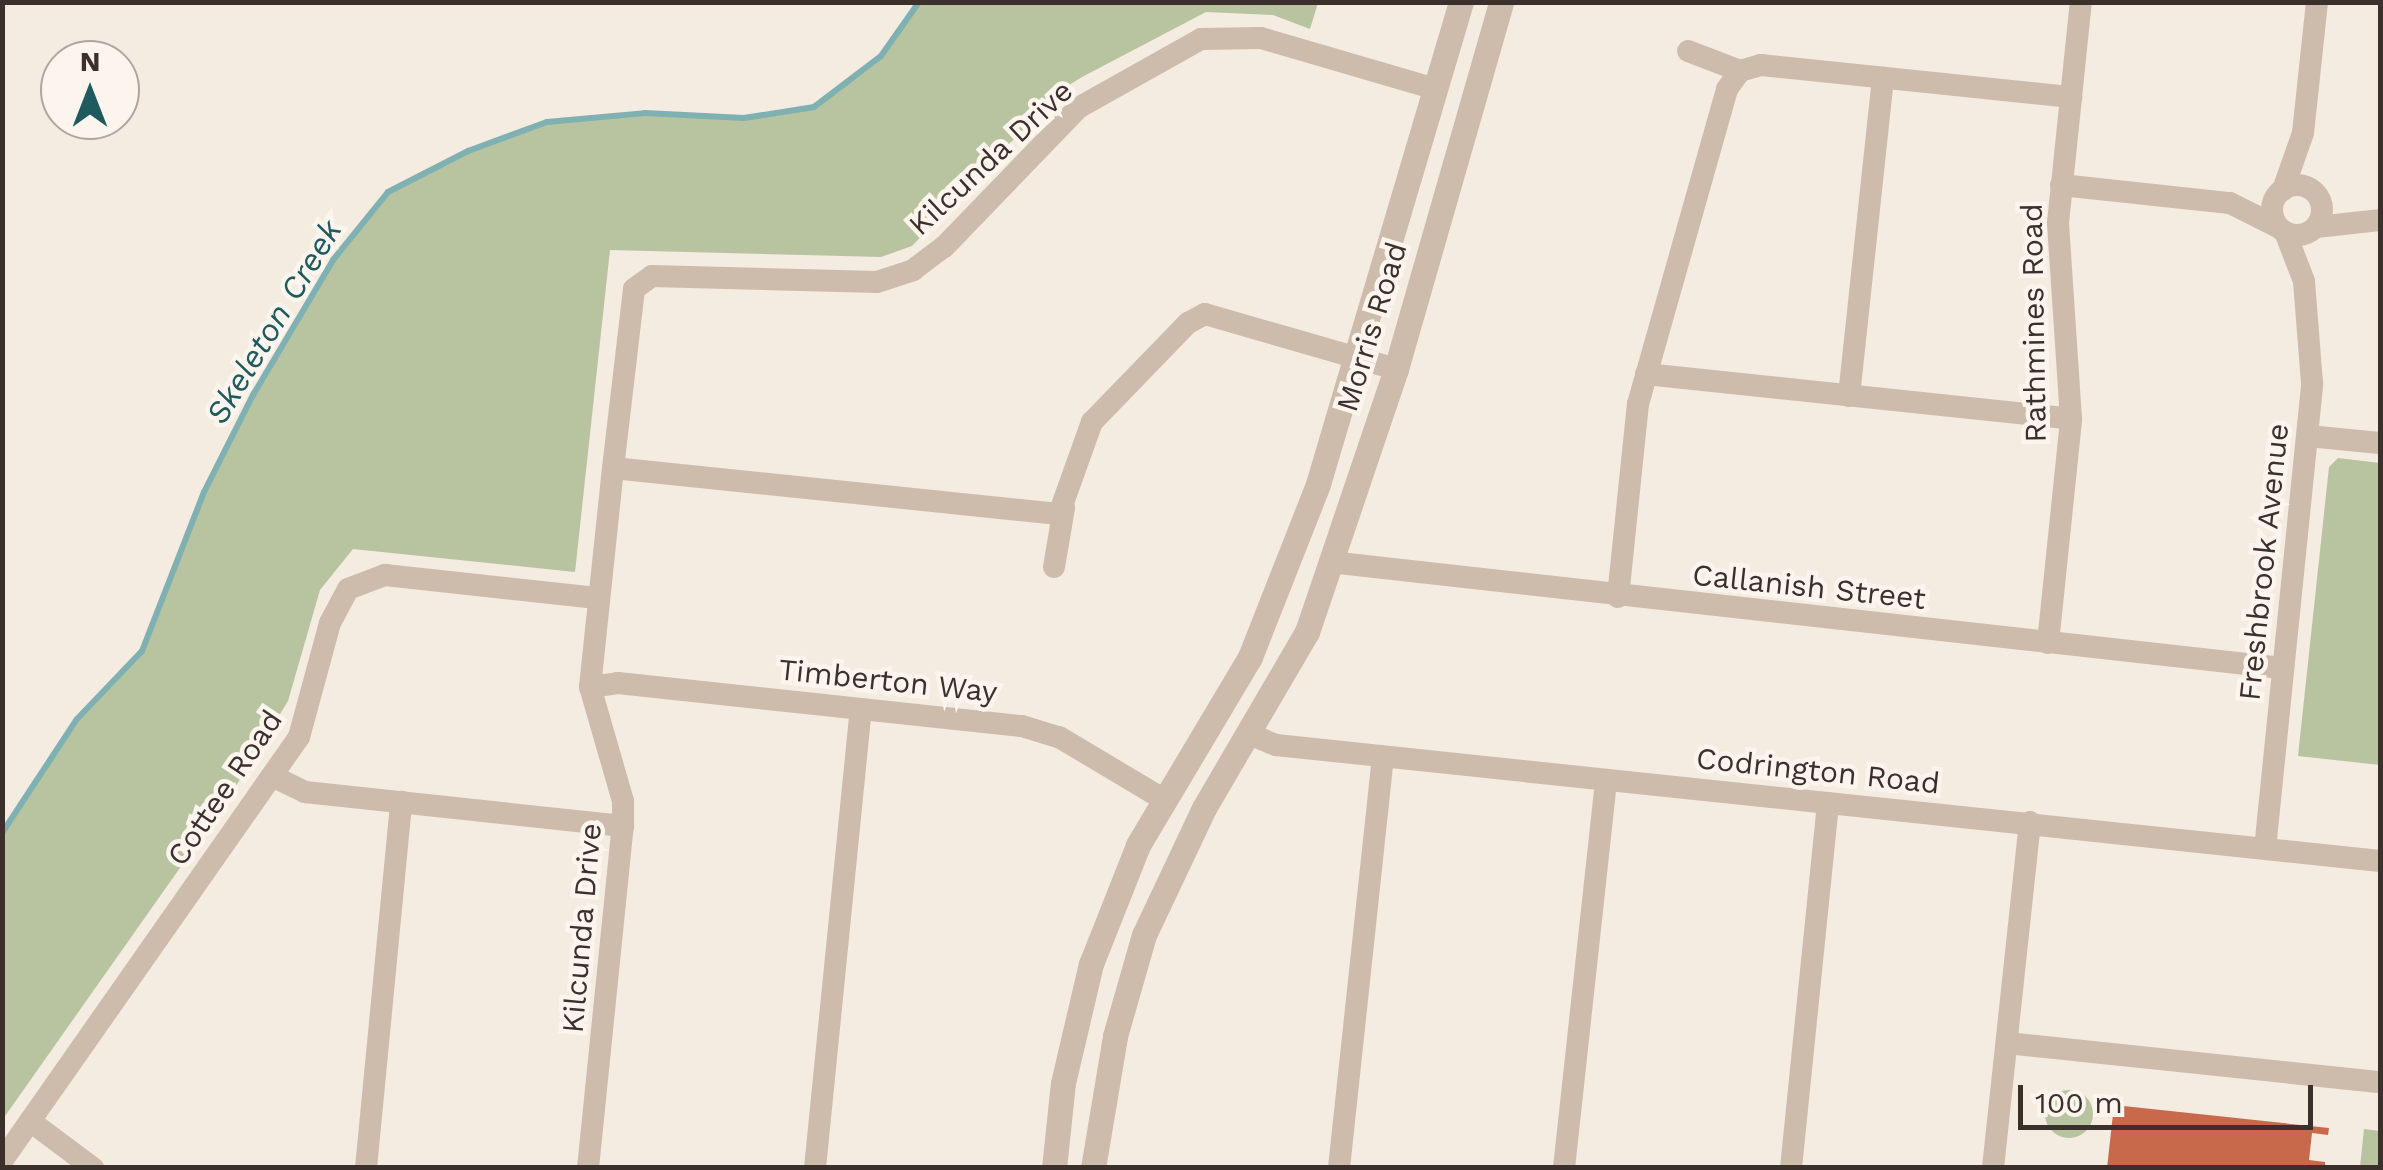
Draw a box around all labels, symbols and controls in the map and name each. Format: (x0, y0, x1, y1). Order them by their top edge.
north arrow (40, 40, 140, 140)
text: N (80, 45, 100, 78)
street label: Kilcunda Drive (901, 73, 1081, 243)
street label: Rathmines Road (2014, 203, 2054, 443)
water label: Skeleton Creek (198, 213, 350, 431)
street label: Morris Road (1329, 238, 1415, 416)
street label: Freshbrook Avenue (2231, 421, 2297, 703)
street label: Callanish Street (1691, 557, 1927, 617)
street label: Timberton Way (777, 652, 999, 710)
street label: Cottee Road (160, 703, 290, 873)
street label: Codrington Road (1694, 740, 1942, 802)
street label: Kilcunda Drive (555, 821, 609, 1035)
scale bar (2023, 1065, 2318, 1127)
text: 100 m (2035, 1085, 2123, 1120)

